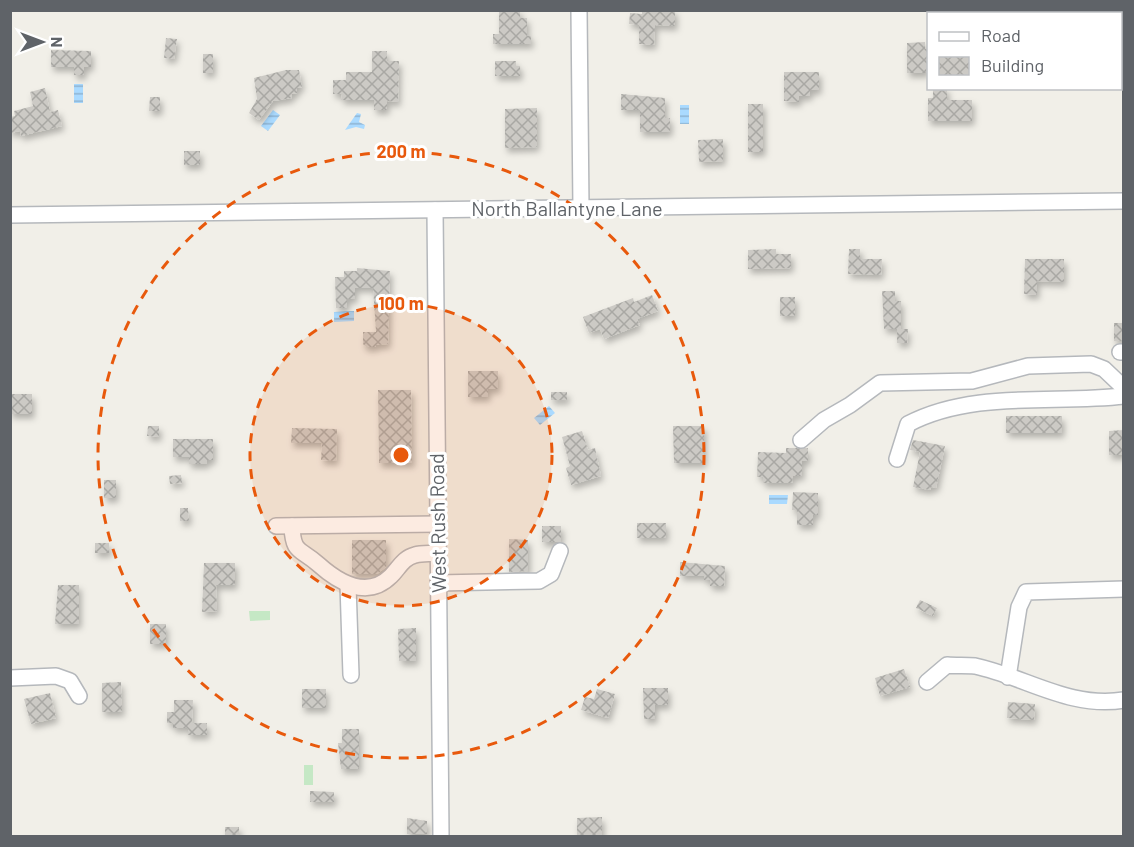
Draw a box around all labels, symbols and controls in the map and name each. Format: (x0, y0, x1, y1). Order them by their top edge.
north arrow (12, 12, 72, 72)
legend (927, 12, 1122, 90)
text: Road (981, 24, 1021, 46)
text: N (48, 37, 67, 47)
text: Building (981, 54, 1044, 76)
text: 200 m (376, 140, 426, 162)
street label: North Ballantyne Lane (471, 196, 663, 220)
text: 100 m (378, 292, 424, 314)
centre of rings (391, 445, 411, 465)
street label: West Rush Road (424, 453, 450, 593)

